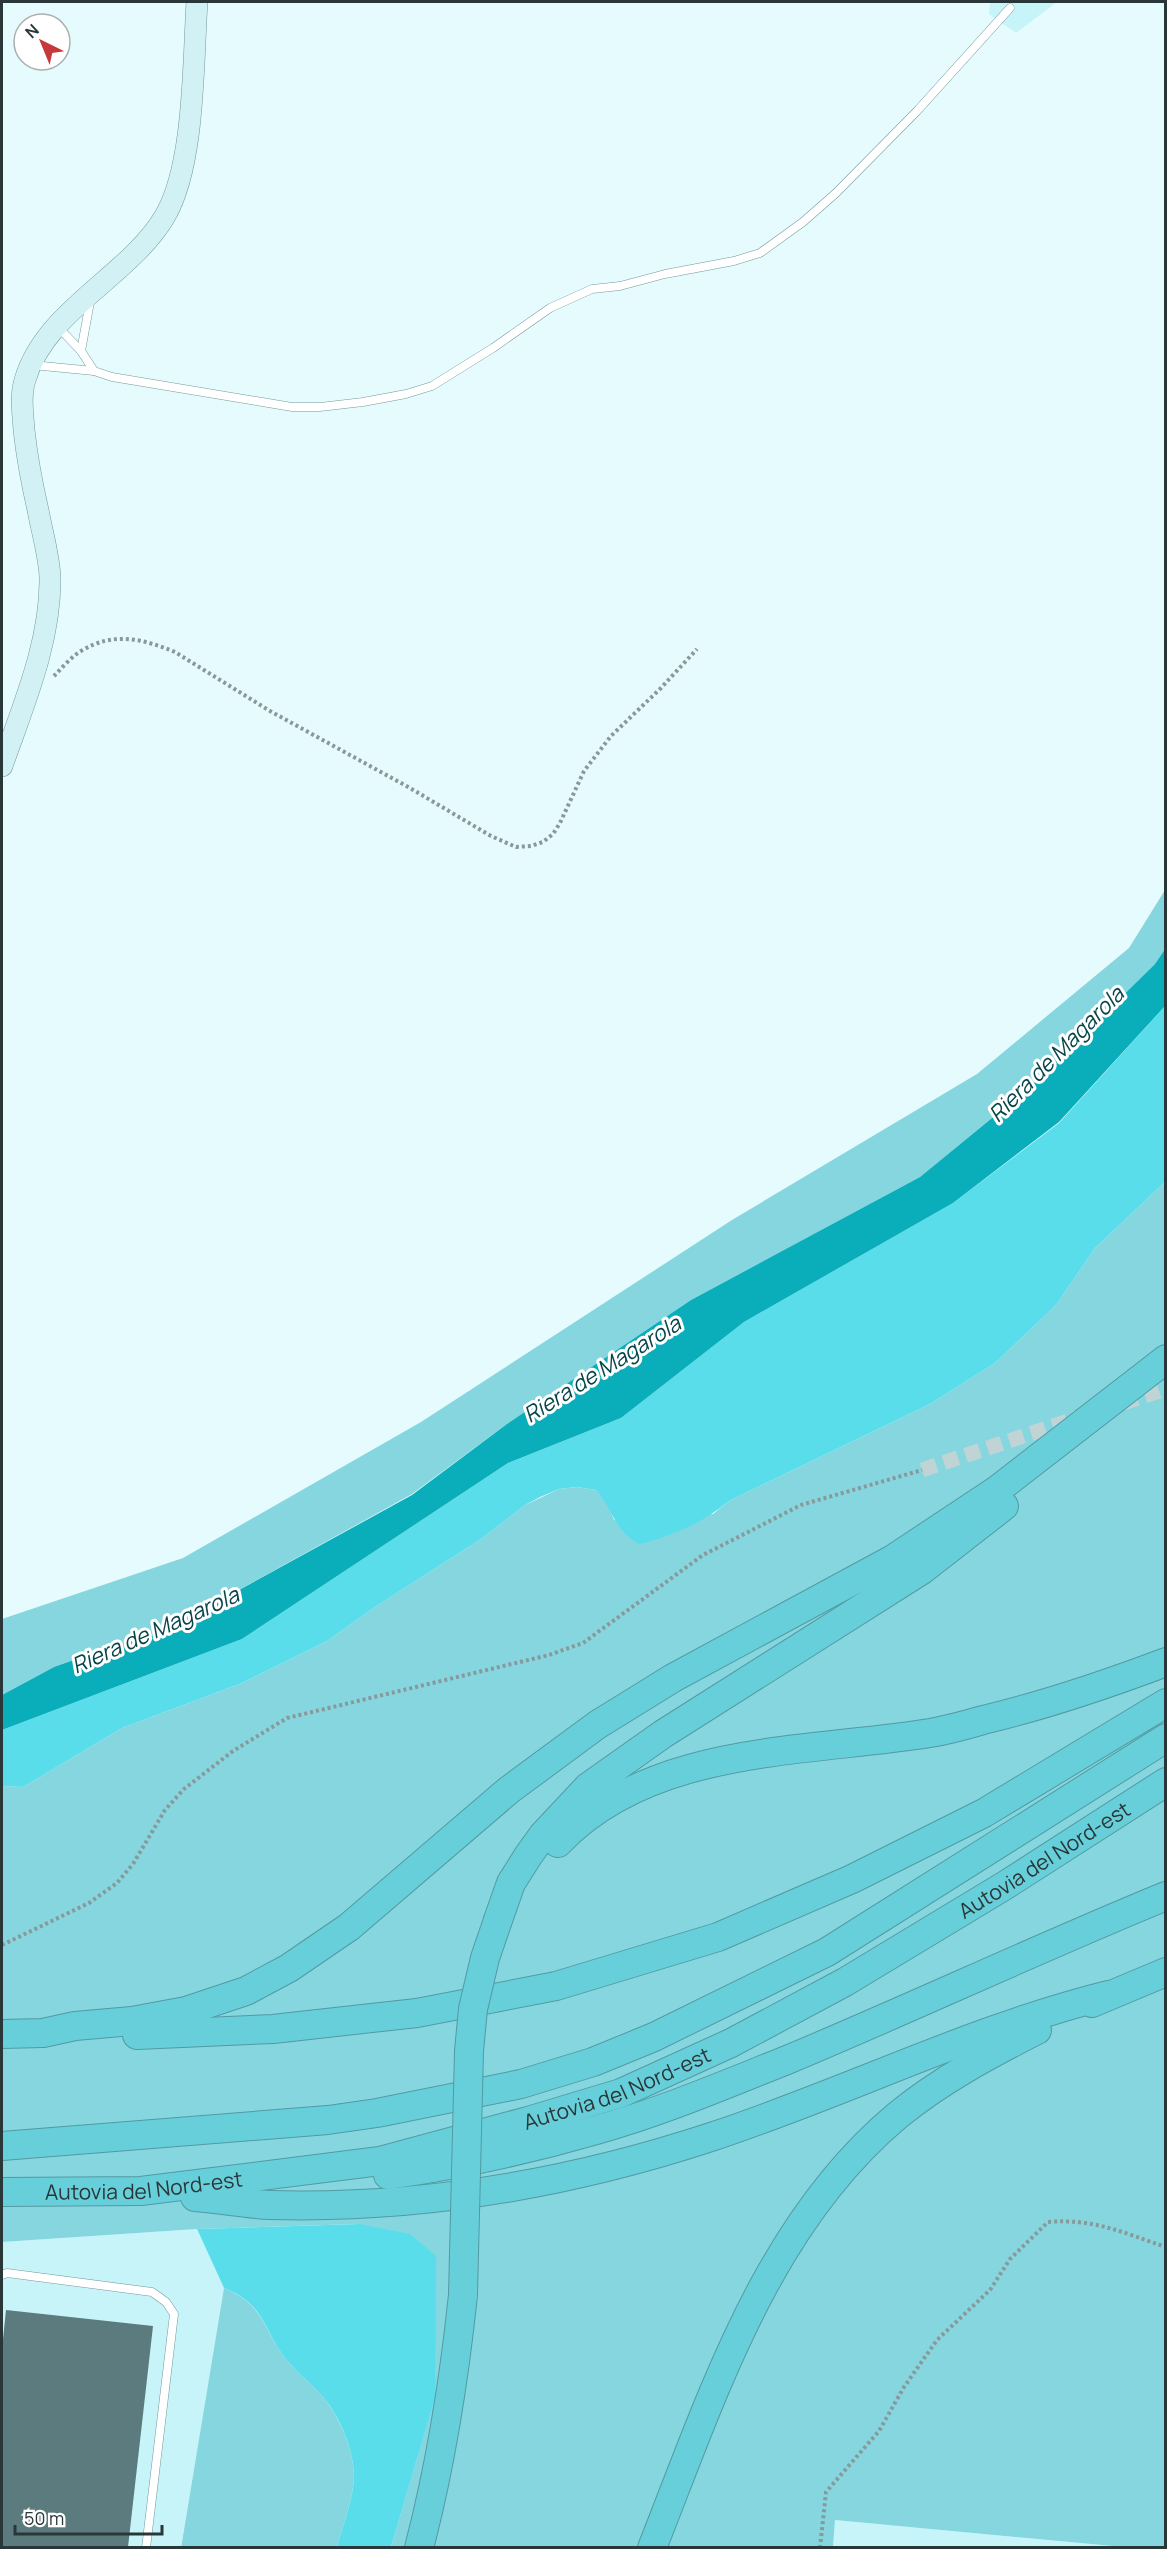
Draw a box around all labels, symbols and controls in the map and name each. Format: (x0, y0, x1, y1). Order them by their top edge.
north arrow (12, 12, 72, 72)
text: N (20, 19, 43, 43)
water label: Riera de Magarola (982, 978, 1132, 1128)
water label: Riera de Magarola (518, 1308, 688, 1429)
water label: Riera de Magarola (67, 1579, 245, 1680)
street label: Autovia del Nord-est (953, 1795, 1135, 1925)
street label: Autovia del Nord-est (520, 2040, 715, 2136)
street label: Autovia del Nord-est (45, 2164, 244, 2206)
scale bar (15, 2498, 162, 2536)
text: 50 m (24, 2506, 64, 2530)

